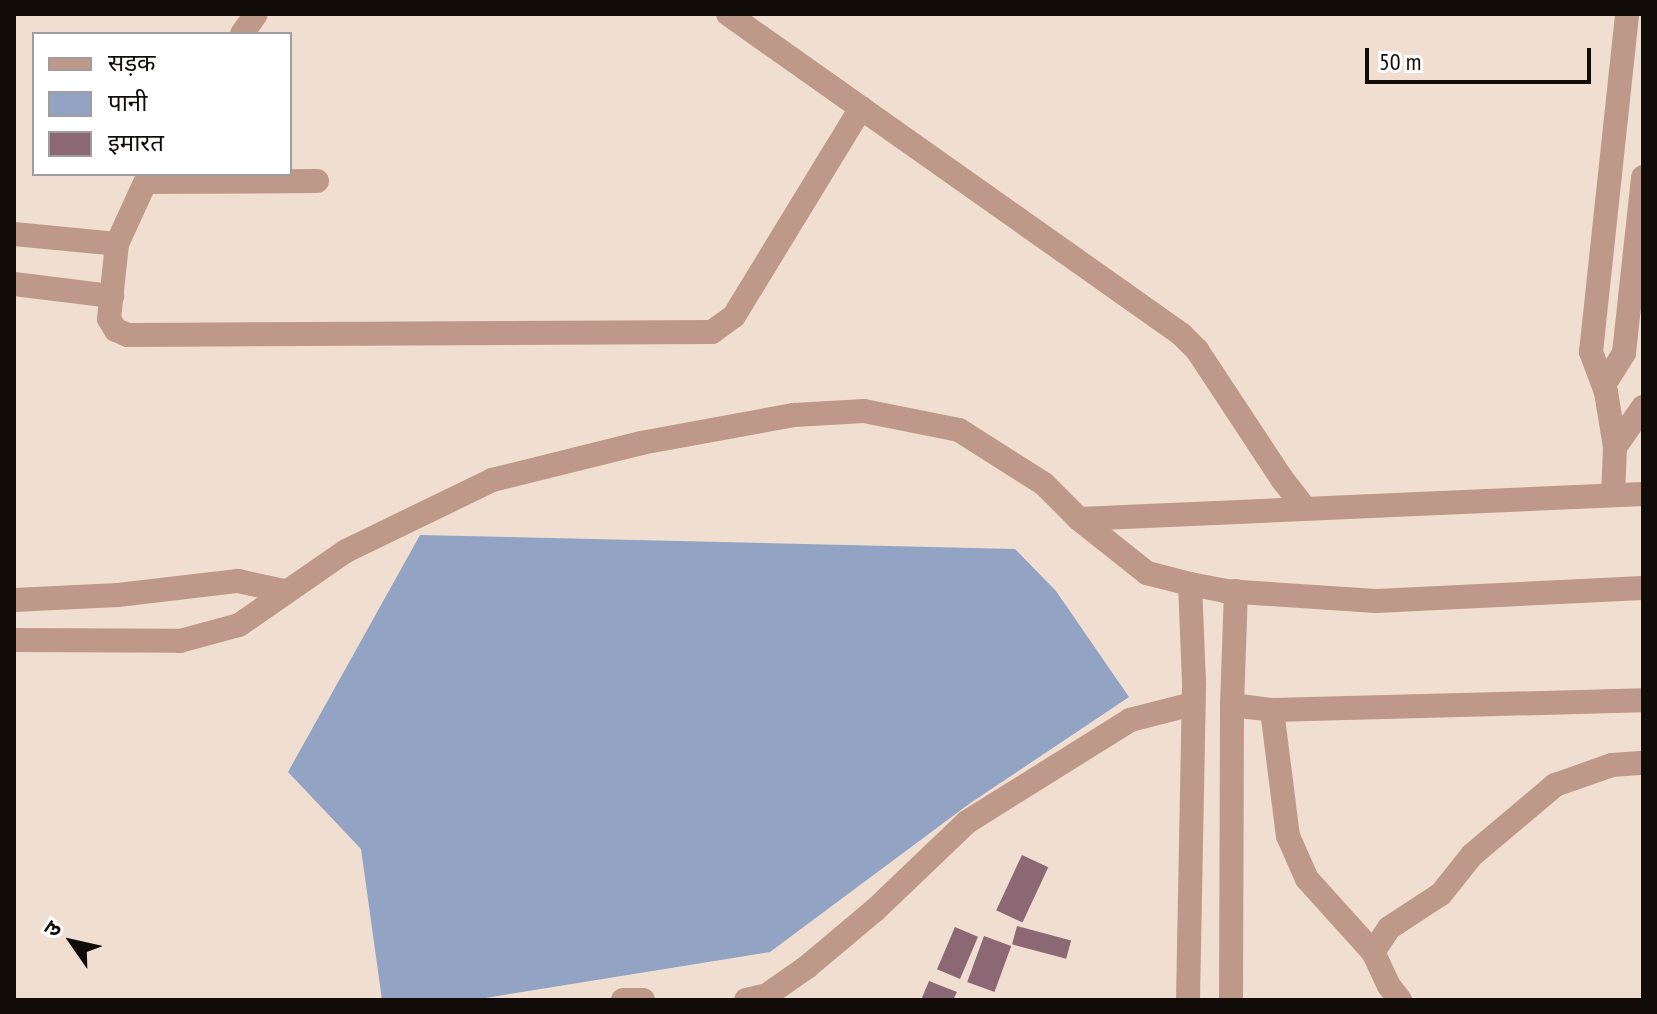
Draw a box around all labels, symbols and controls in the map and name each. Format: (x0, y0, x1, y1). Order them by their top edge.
legend (32, 32, 292, 176)
scale bar (1369, 32, 1595, 82)
text: 50 m (1379, 46, 1421, 77)
text: सड़क (108, 47, 156, 78)
text: पानी (108, 87, 147, 118)
text: इमारत (108, 127, 164, 158)
north arrow (32, 902, 112, 982)
text: उ (37, 915, 67, 942)

